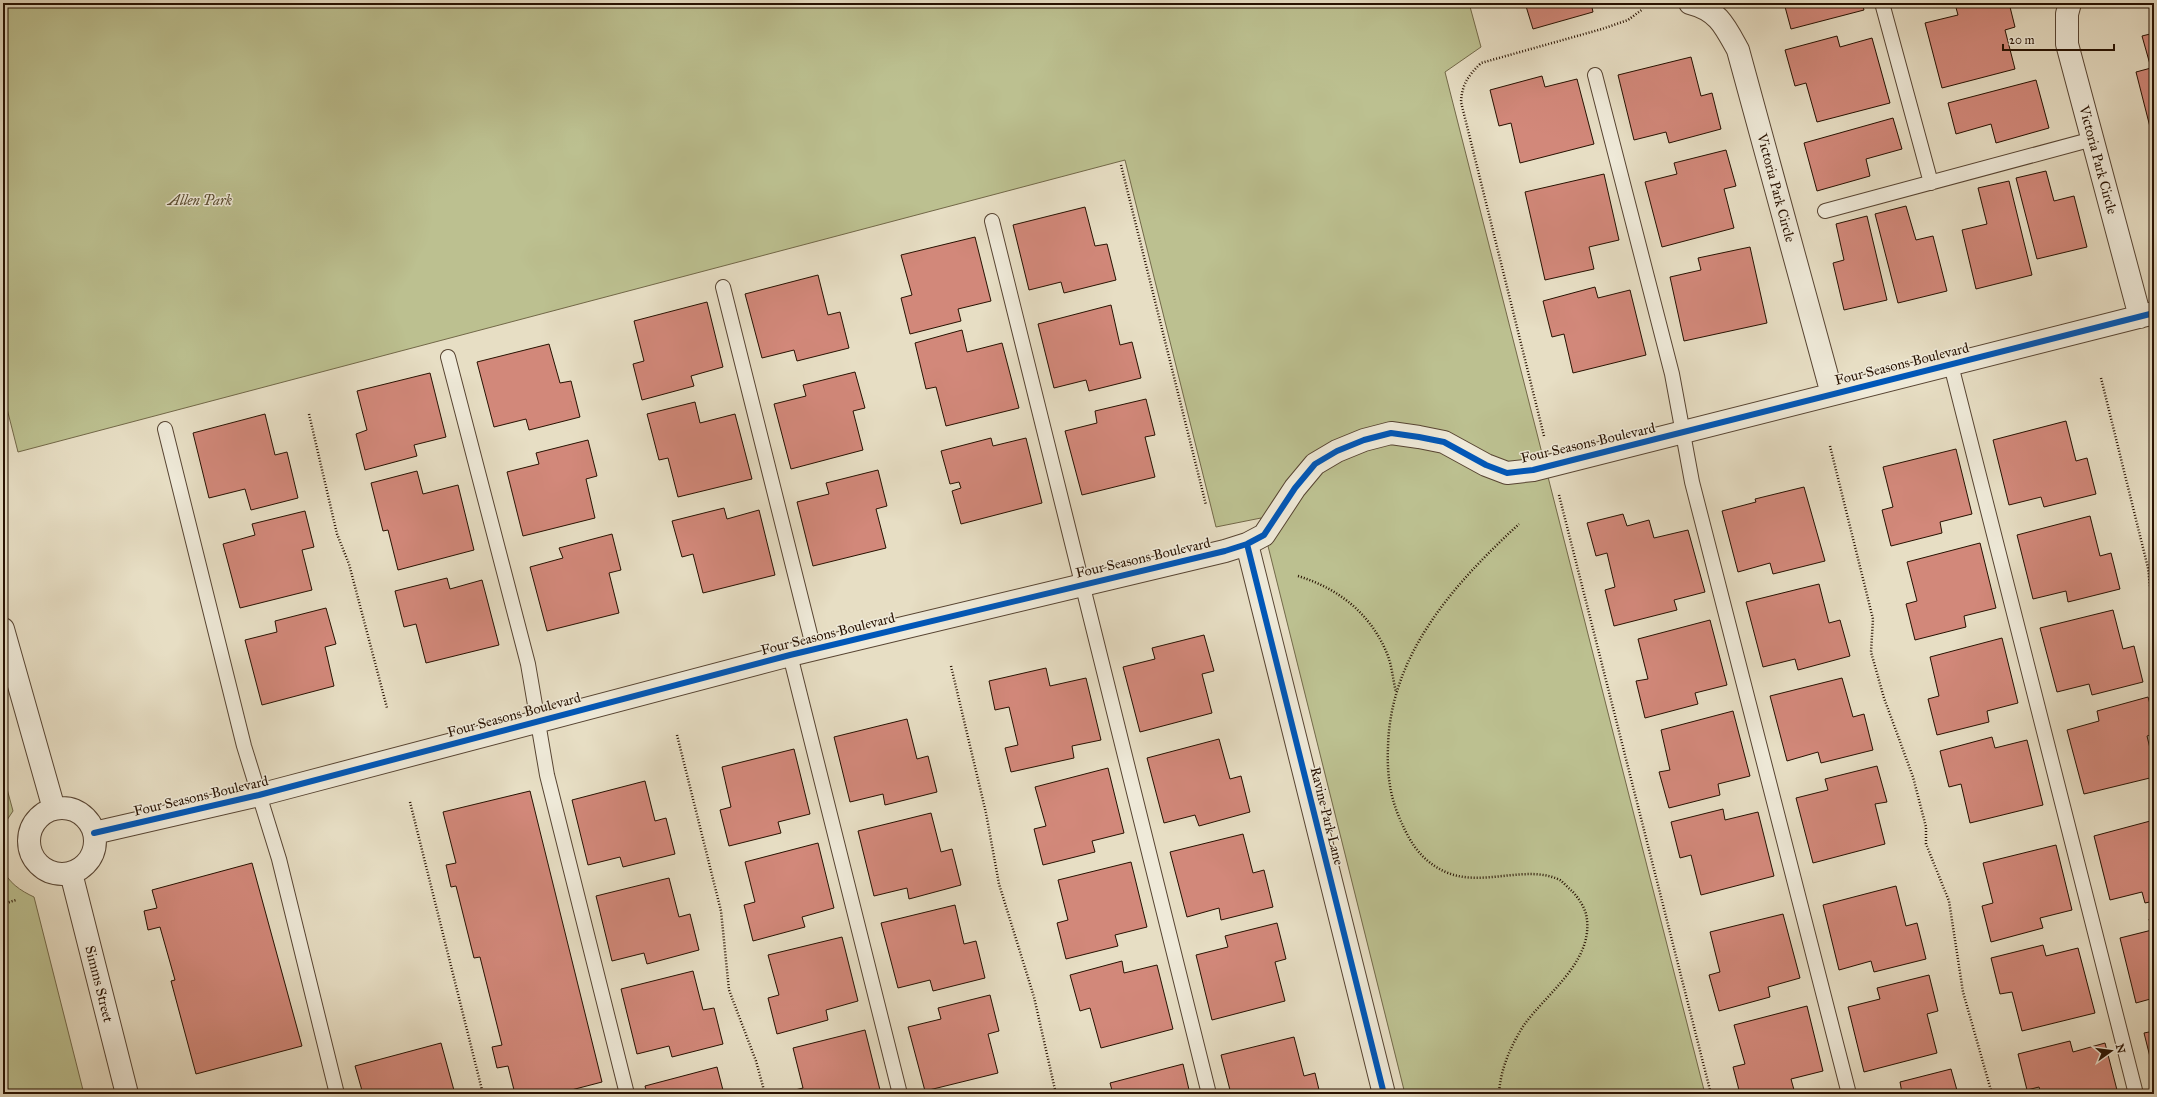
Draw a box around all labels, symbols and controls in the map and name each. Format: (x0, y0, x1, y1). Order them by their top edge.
scale bar (2003, 26, 2114, 52)
text: 20 m (2009, 33, 2035, 47)
street label: Victoria Park Circle (2075, 103, 2121, 216)
street label: Victoria Park Circle (1753, 131, 1799, 244)
park label: Allen Park (166, 192, 233, 209)
street label: Four Seasons Boulevard (1833, 339, 1971, 389)
street label: Four Seasons Boulevard (1519, 419, 1657, 467)
street label: Four Seasons Boulevard (1074, 534, 1212, 582)
street label: Four Seasons Boulevard (759, 609, 897, 659)
street label: Four Seasons Boulevard (445, 689, 583, 741)
street label: Ravine Park Lane (1307, 765, 1347, 867)
street label: Four Seasons Boulevard (132, 772, 270, 820)
street label: Simms Street (81, 944, 117, 1024)
north arrow (2091, 1031, 2131, 1071)
text: N (2113, 1043, 2128, 1055)

